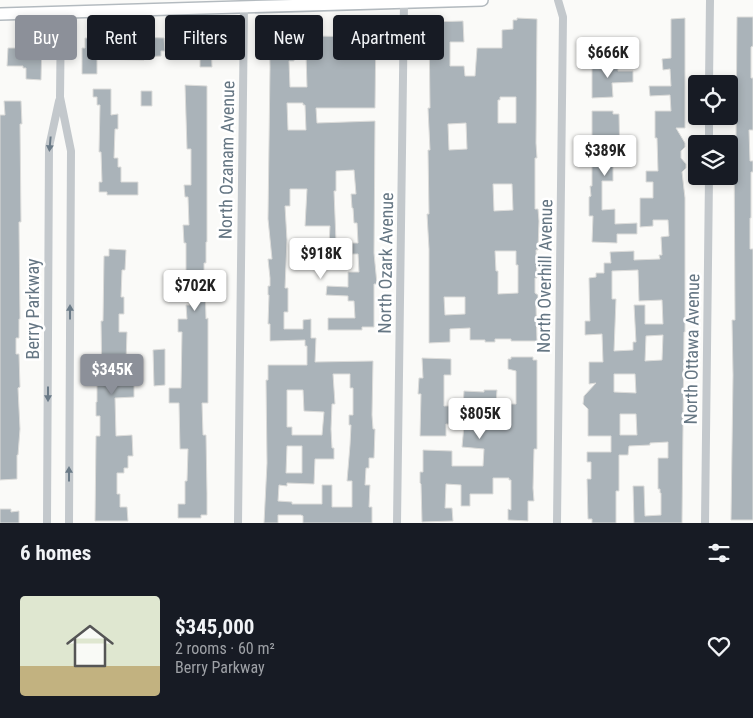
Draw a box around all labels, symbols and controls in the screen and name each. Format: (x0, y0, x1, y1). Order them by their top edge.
chip: Buy (15, 15, 77, 60)
chip: Rent (87, 15, 155, 60)
chip: Filters (165, 15, 245, 60)
chip: New (255, 15, 323, 60)
chip: Apartment (333, 15, 444, 60)
pin: $666K (573, 36, 643, 79)
text: $666K (587, 43, 629, 62)
map controls (688, 75, 738, 185)
button: locate (688, 75, 738, 125)
street label: North Ozanam Avenue (215, 81, 238, 239)
pin: $389K (570, 134, 640, 177)
button: layers (688, 135, 738, 185)
one-way arrow (46, 136, 54, 152)
text: $389K (584, 141, 626, 160)
street label: North Ozark Avenue (374, 192, 397, 334)
street label: North Overhill Avenue (533, 199, 556, 353)
pin: $918K (286, 238, 356, 280)
text: $918K (300, 244, 342, 263)
street label: Berry Parkway (22, 258, 43, 359)
pin: $702K (160, 270, 230, 312)
street label: North Ottawa Avenue (680, 273, 703, 424)
text: $702K (174, 276, 216, 295)
one-way arrow (66, 304, 74, 320)
pin: $345K (77, 354, 147, 396)
text: $345K (91, 360, 133, 379)
one-way arrow (43, 386, 51, 402)
pin: $805K (445, 398, 515, 440)
text: $805K (459, 404, 501, 423)
one-way arrow (65, 466, 73, 482)
icon: filters (705, 539, 733, 567)
text: 6 homes (20, 541, 91, 565)
text: $345,000 (175, 615, 254, 639)
icon: home (60, 616, 120, 676)
icon: heart (705, 632, 733, 660)
text: 2 rooms · 60 m² (175, 639, 275, 658)
text: Berry Parkway (175, 658, 265, 677)

